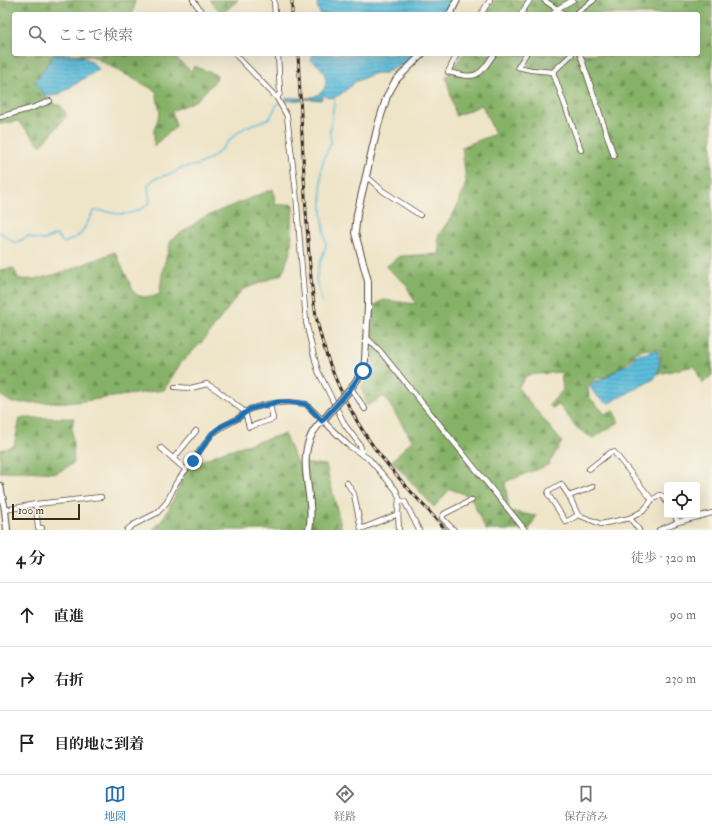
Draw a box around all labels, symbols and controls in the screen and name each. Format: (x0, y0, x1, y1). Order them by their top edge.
search box (12, 12, 700, 56)
icon: search (26, 23, 48, 45)
text: ここで検索 (58, 26, 133, 45)
route start (354, 362, 372, 380)
route end (184, 452, 202, 470)
map controls (664, 482, 700, 518)
button: locate (664, 482, 700, 518)
scale bar (12, 502, 80, 521)
text: 100 m (18, 504, 44, 517)
text: 4 分 (16, 548, 46, 569)
text: 徒歩 · 320 m (631, 550, 696, 566)
icon: ahead (16, 604, 38, 626)
text: 直進 (54, 607, 84, 626)
text: 90 m (670, 607, 696, 623)
icon: right (16, 668, 38, 690)
text: 右折 (54, 671, 84, 690)
text: 230 m (665, 671, 696, 687)
icon: arrive (16, 732, 38, 754)
text: 目的地に到着 (54, 735, 144, 754)
tab: 地図 (104, 783, 126, 823)
tab: 経路 (334, 783, 356, 823)
tab: 保存済み (564, 783, 608, 823)

